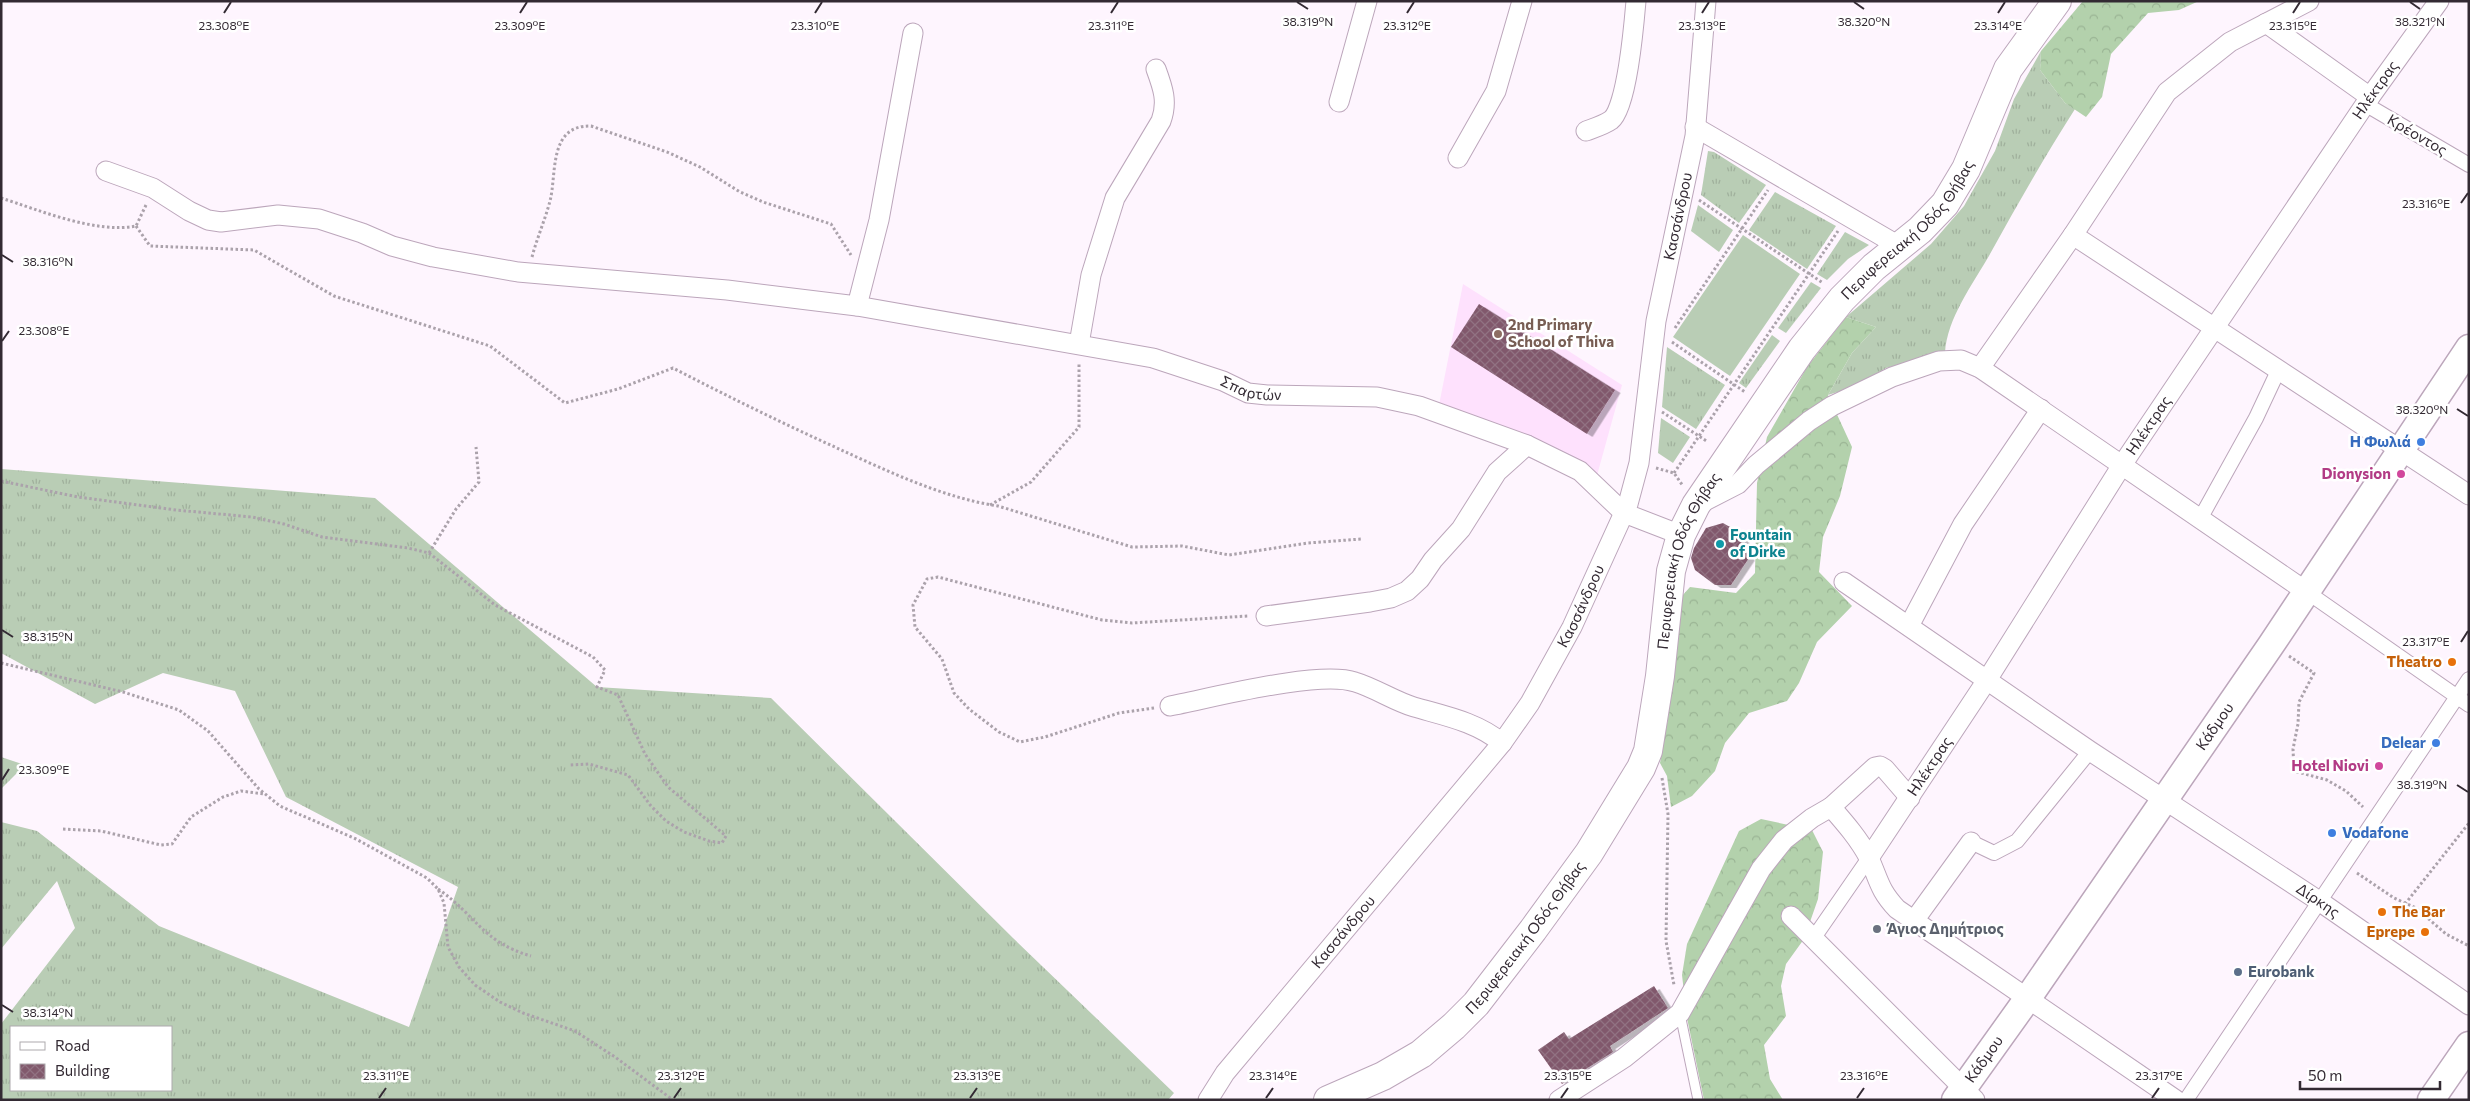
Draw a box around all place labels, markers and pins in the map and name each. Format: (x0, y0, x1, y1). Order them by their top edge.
place label: 2nd Primary School of Thiva (1508, 315, 1614, 350)
marker: 2nd Primary School of Thiva (1492, 328, 1504, 340)
place label: Η Φωλιά (2350, 432, 2411, 450)
marker: Η Φωλιά (2415, 436, 2427, 448)
place label: Dionysion (2322, 464, 2391, 482)
marker: Dionysion (2395, 468, 2407, 480)
place label: Fountain of Dirke (1730, 525, 1792, 560)
marker: Fountain of Dirke (1714, 538, 1726, 550)
place label: Theatro (2387, 652, 2442, 670)
marker: Theatro (2446, 656, 2458, 668)
place label: Delear (2381, 733, 2426, 751)
marker: Delear (2430, 737, 2442, 749)
place label: Hotel Niovi (2291, 756, 2369, 774)
marker: Hotel Niovi (2373, 760, 2385, 772)
place label: Vodafone (2342, 823, 2409, 841)
marker: Vodafone (2326, 827, 2338, 839)
place label: The Bar (2392, 902, 2445, 920)
marker: The Bar (2376, 906, 2388, 918)
place label: Άγιος Δημήτριος (1886, 919, 2004, 937)
place label: Eprepe (2367, 922, 2415, 940)
marker: Άγιος Δημήτριος (1871, 923, 1883, 935)
marker: Eprepe (2419, 926, 2431, 938)
place label: Eurobank (2248, 962, 2315, 980)
marker: Eurobank (2232, 966, 2244, 978)

